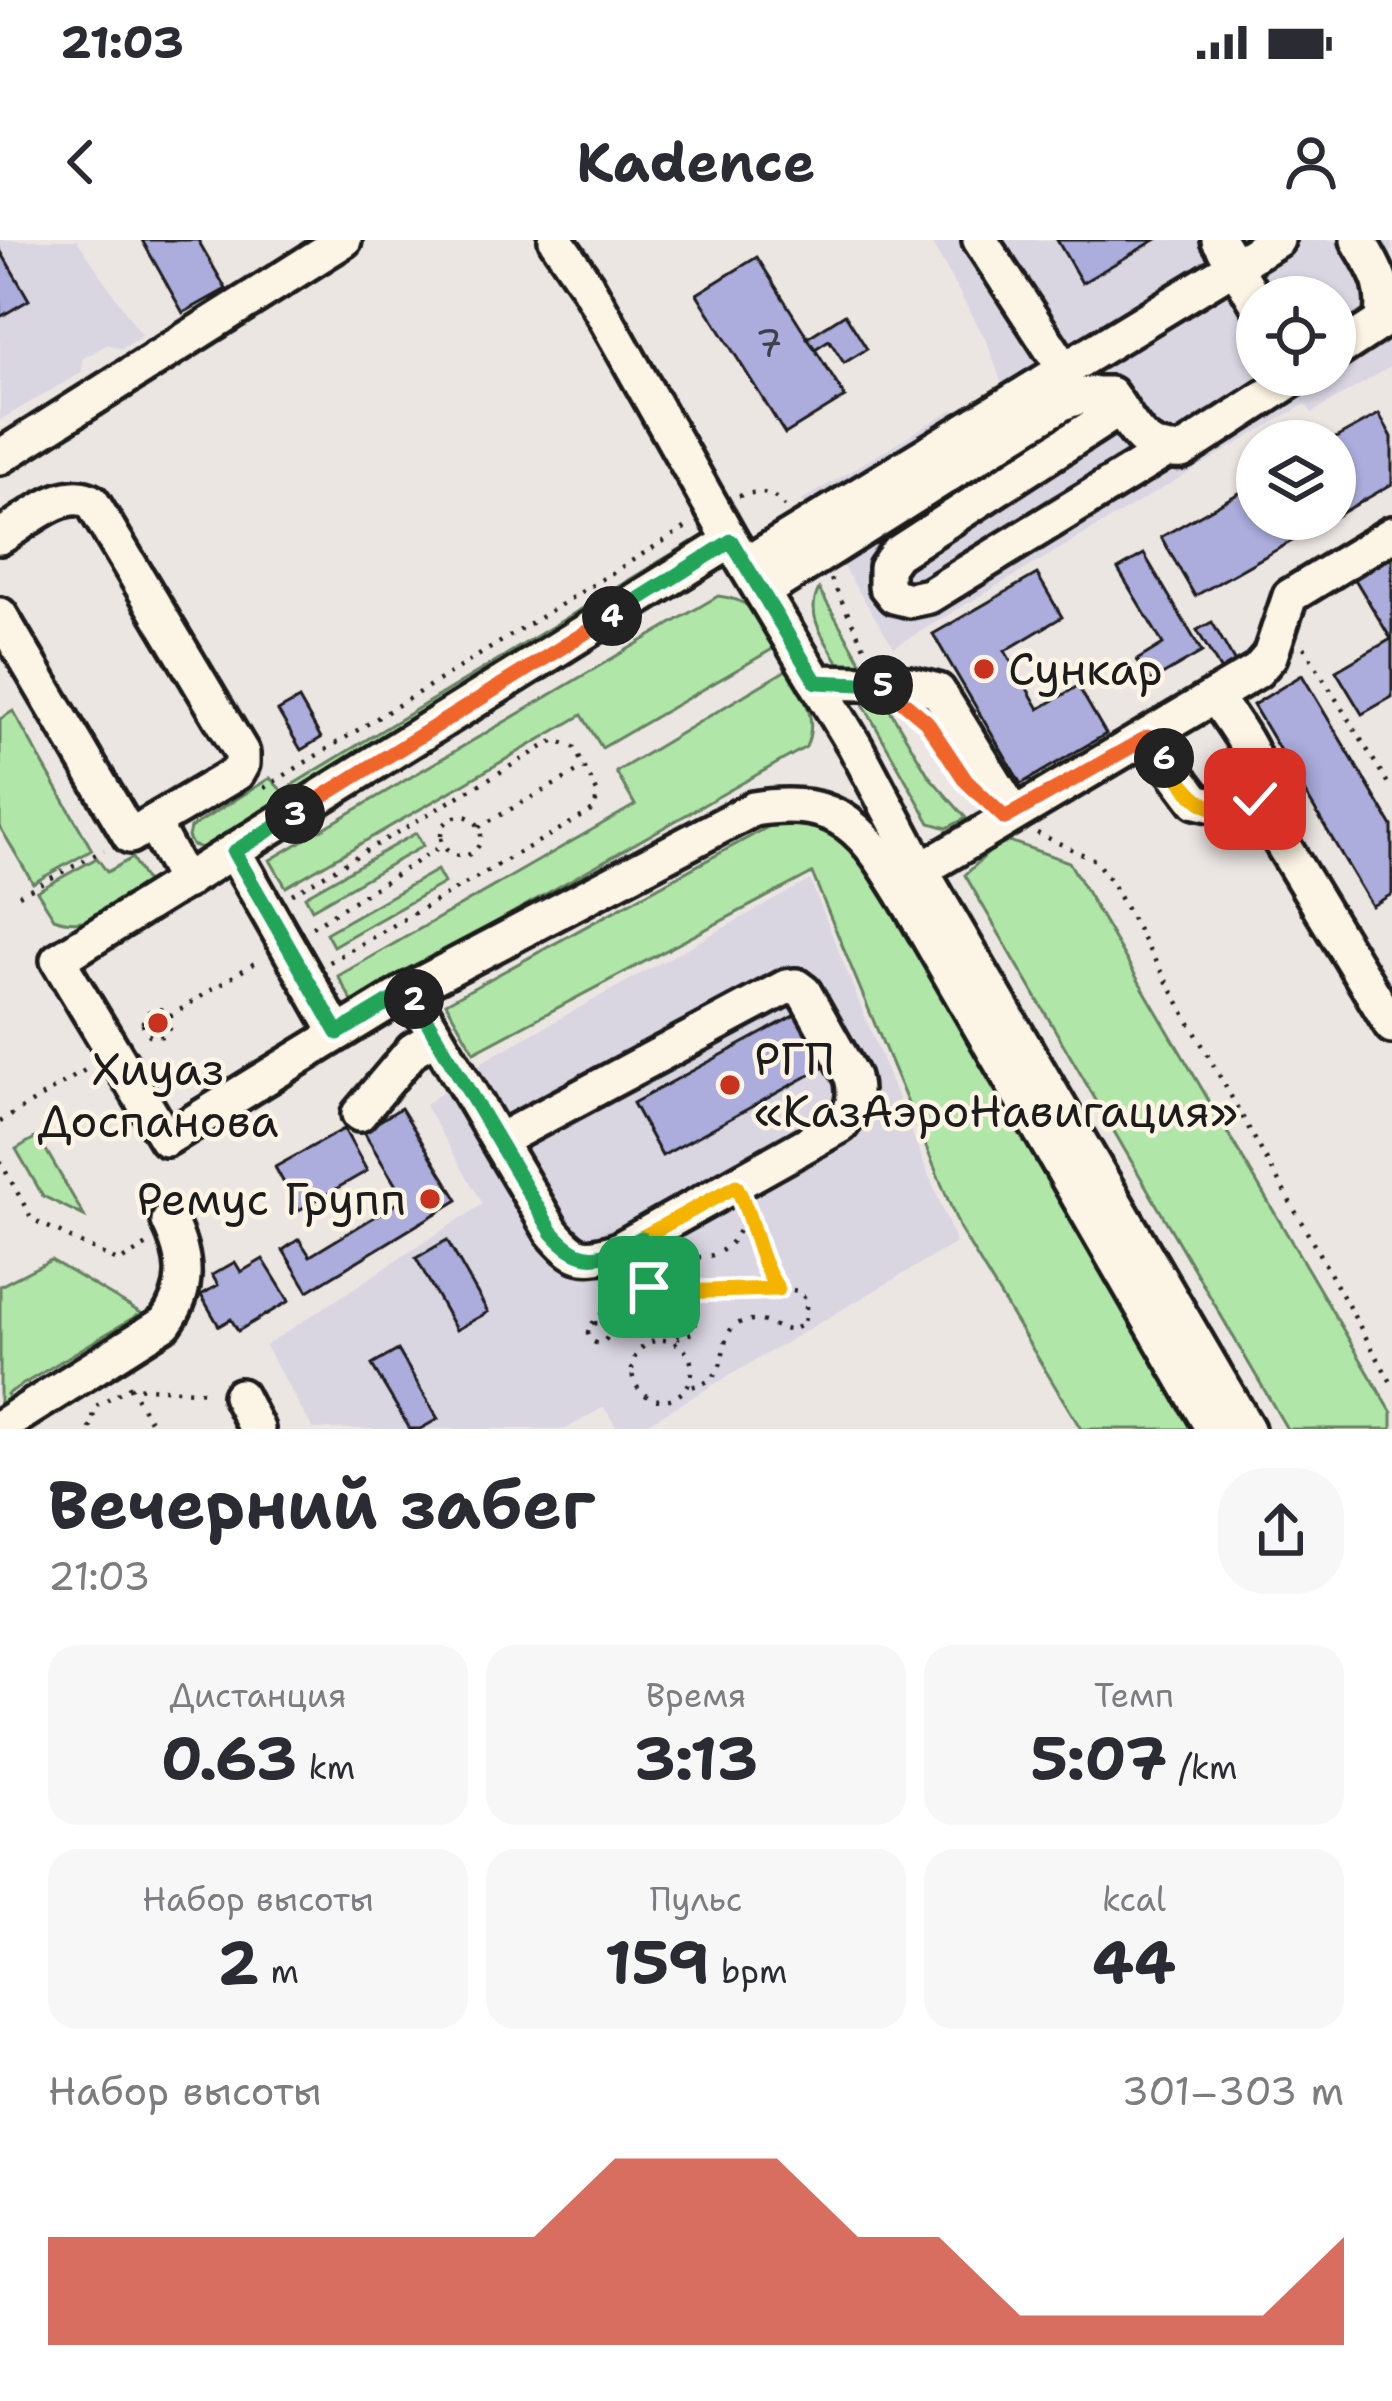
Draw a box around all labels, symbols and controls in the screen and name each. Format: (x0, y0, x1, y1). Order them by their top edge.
text: 21:03 (60, 12, 184, 72)
text: Kadence (577, 126, 815, 198)
icon: back (48, 129, 114, 195)
icon: person (1278, 129, 1344, 195)
map controls (1236, 276, 1356, 540)
button: locate (1236, 276, 1356, 396)
house number: 7 (755, 317, 783, 369)
button: layers (1236, 420, 1356, 540)
pin: 4 (582, 586, 642, 646)
text: 4 (600, 593, 624, 638)
place label: Сункар (1008, 639, 1163, 699)
pin: 5 (853, 655, 913, 715)
marker: Сункар (971, 656, 997, 682)
text: 5 (873, 662, 893, 707)
pin: 6 (1134, 728, 1194, 788)
text: 6 (1152, 735, 1176, 780)
pin (1204, 748, 1306, 850)
icon: check (1222, 766, 1288, 832)
pin: 3 (265, 784, 325, 844)
text: 3 (283, 791, 307, 836)
pin: 2 (384, 969, 444, 1029)
text: 2 (402, 976, 426, 1021)
marker: Хиуаз Доспанова (145, 1010, 171, 1036)
place label: РГП «КазАэроНавигация» (754, 1029, 1238, 1141)
place label: Хиуаз Доспанова (37, 1039, 279, 1151)
marker: РГП «КазАэроНавигация» (717, 1072, 743, 1098)
place label: Ремус Групп (137, 1169, 406, 1229)
marker: Ремус Групп (417, 1186, 443, 1212)
pin (598, 1236, 700, 1338)
icon: arrive (616, 1254, 682, 1320)
text: Вечерний забег (48, 1461, 595, 1549)
button: share (1218, 1468, 1344, 1594)
text: 21:03 (48, 1550, 150, 1602)
text: Дистанция (169, 1673, 347, 1718)
text: Время (646, 1673, 746, 1718)
text: Темп (1094, 1673, 1174, 1718)
text: 0.63 (161, 1718, 297, 1798)
text: 3:13 (634, 1718, 758, 1798)
text: 5:07 (1031, 1718, 1167, 1798)
text: km (297, 1745, 355, 1790)
text: /km (1167, 1745, 1237, 1790)
text: Набор высоты (142, 1877, 374, 1922)
text: Пульс (650, 1877, 742, 1922)
text: kcal (1102, 1877, 1166, 1922)
text: 2 (217, 1922, 259, 2002)
text: 159 (605, 1922, 710, 2002)
text: 44 (1092, 1922, 1176, 2002)
text: m (259, 1949, 299, 1994)
text: bpm (710, 1949, 787, 1994)
text: Набор высоты (48, 2065, 322, 2117)
text: 301–303 m (1122, 2065, 1344, 2117)

